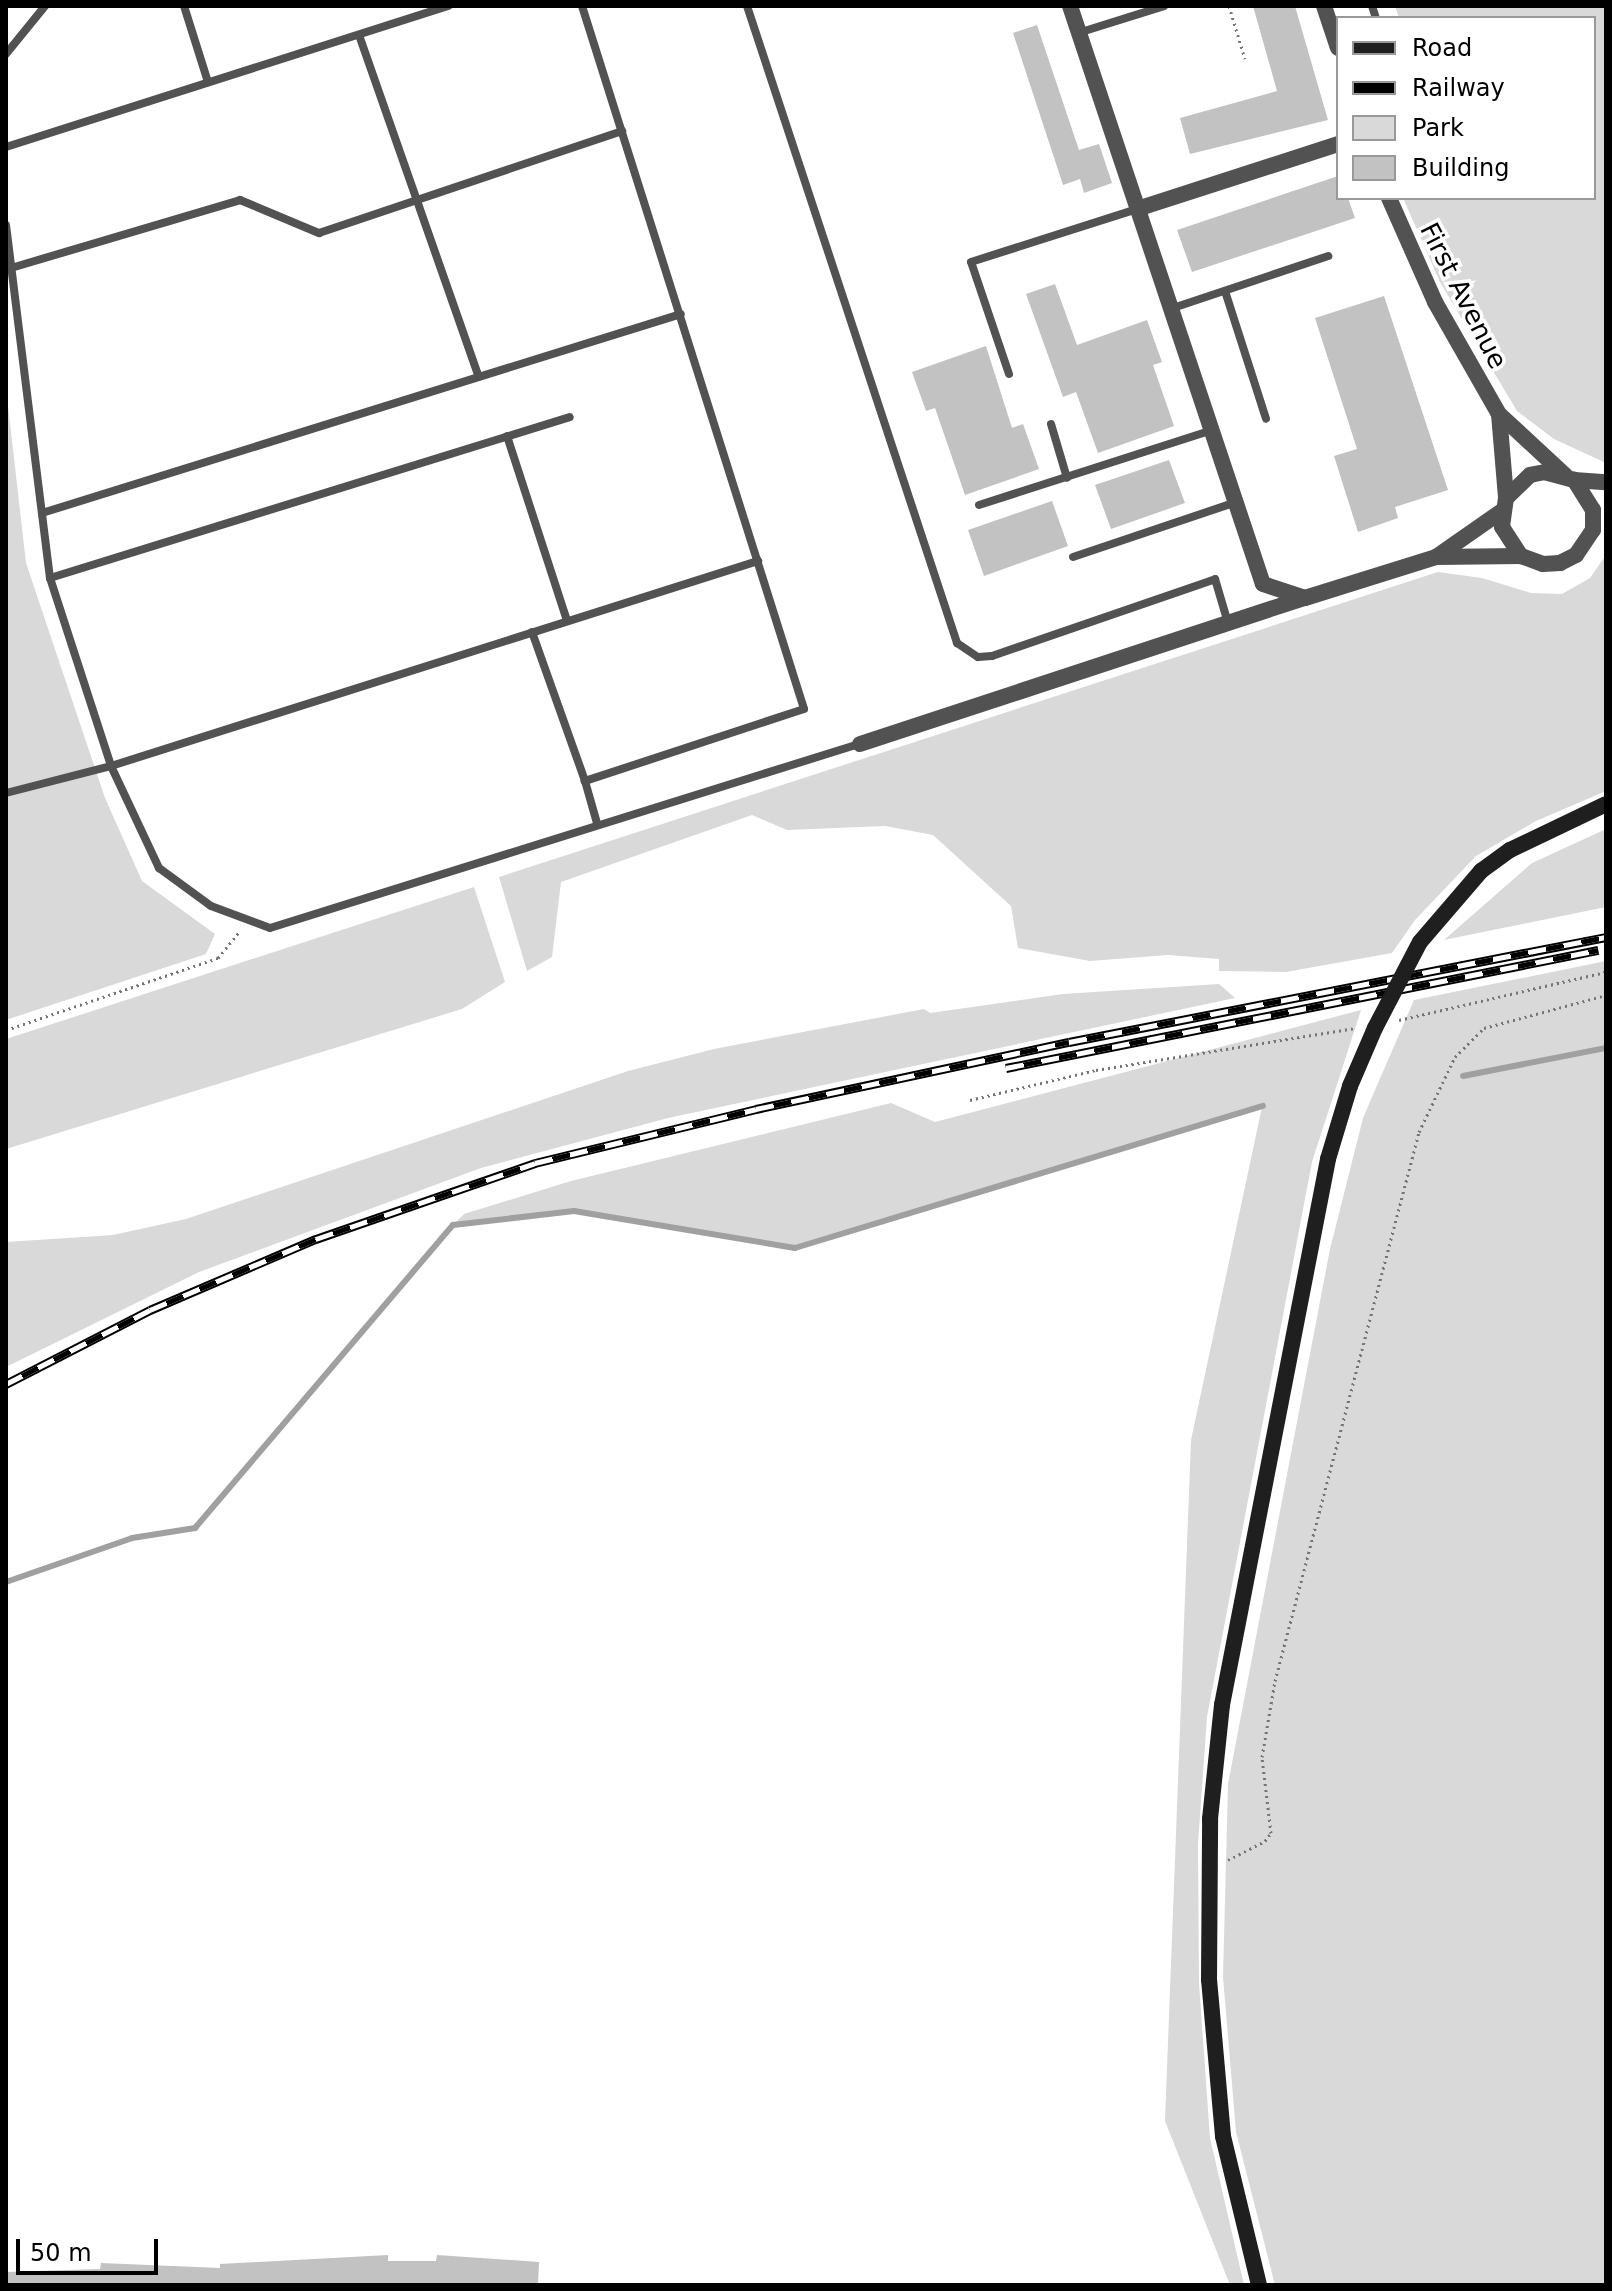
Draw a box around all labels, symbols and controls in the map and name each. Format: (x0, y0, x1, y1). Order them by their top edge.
legend (1336, 16, 1596, 200)
text: Road (1412, 34, 1472, 62)
text: Railway (1412, 74, 1505, 102)
text: Park (1412, 114, 1464, 142)
text: Building (1412, 154, 1509, 182)
street label: First Avenue (1413, 218, 1513, 374)
scale bar (20, 2223, 162, 2273)
text: 50 m (30, 2239, 92, 2267)

